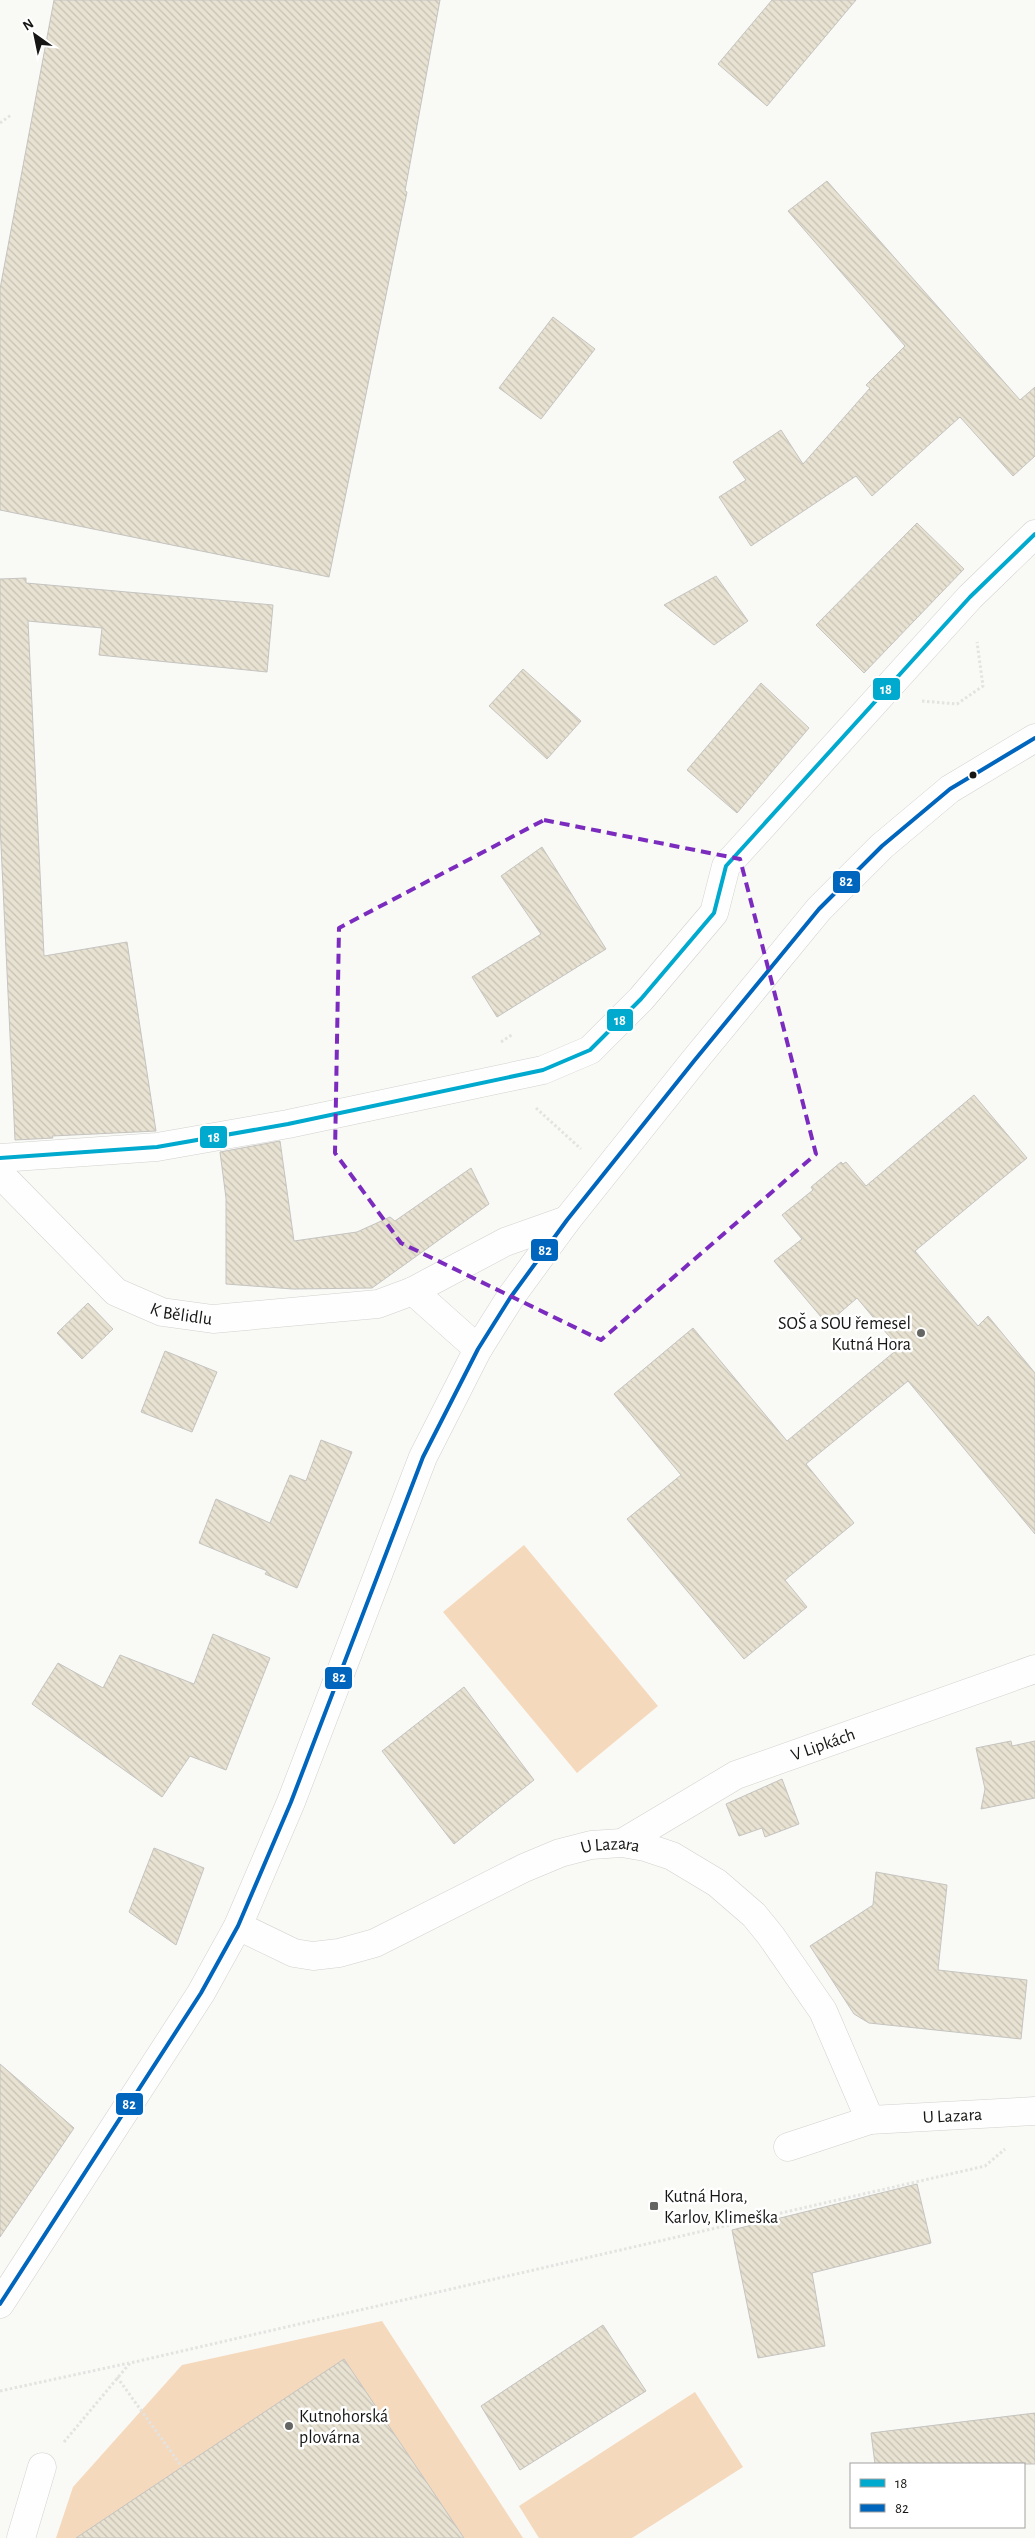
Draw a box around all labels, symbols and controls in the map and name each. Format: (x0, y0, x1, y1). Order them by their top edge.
north arrow (10, 10, 60, 60)
text: N (21, 16, 36, 33)
line badge: 18 (872, 677, 901, 701)
text: 18 (880, 683, 892, 697)
unlabelled marker (968, 770, 978, 780)
line badge: 82 (832, 870, 861, 894)
text: 82 (839, 875, 853, 889)
line badge: 18 (606, 1008, 634, 1032)
text: 18 (614, 1014, 626, 1028)
line badge: 18 (199, 1125, 228, 1149)
text: 18 (208, 1131, 220, 1145)
line badge: 82 (530, 1238, 559, 1262)
text: 82 (538, 1244, 552, 1258)
street label: K Bělidlu (147, 1300, 213, 1329)
place label: SOŠ a SOU řemesel Kutná Hora (778, 1312, 911, 1354)
marker: SOŠ a SOU řemesel Kutná Hora (915, 1327, 927, 1339)
line badge: 82 (324, 1666, 353, 1690)
text: 82 (332, 1671, 346, 1685)
street label: V Lipkách (789, 1725, 858, 1765)
street label: U Lazara (579, 1835, 641, 1857)
line badge: 82 (115, 2092, 144, 2116)
text: 82 (122, 2098, 136, 2112)
street label: U Lazara (922, 2106, 983, 2127)
place label: Kutná Hora, Karlov, Klimeška (664, 2188, 778, 2227)
marker: Kutná Hora, Karlov, Klimeška (648, 2200, 660, 2212)
place label: Kutnohorská plovárna (299, 2408, 388, 2447)
marker: Kutnohorská plovárna (283, 2420, 295, 2432)
legend (850, 2463, 1025, 2528)
text: 18 (895, 2476, 907, 2491)
text: 82 (895, 2501, 909, 2516)

